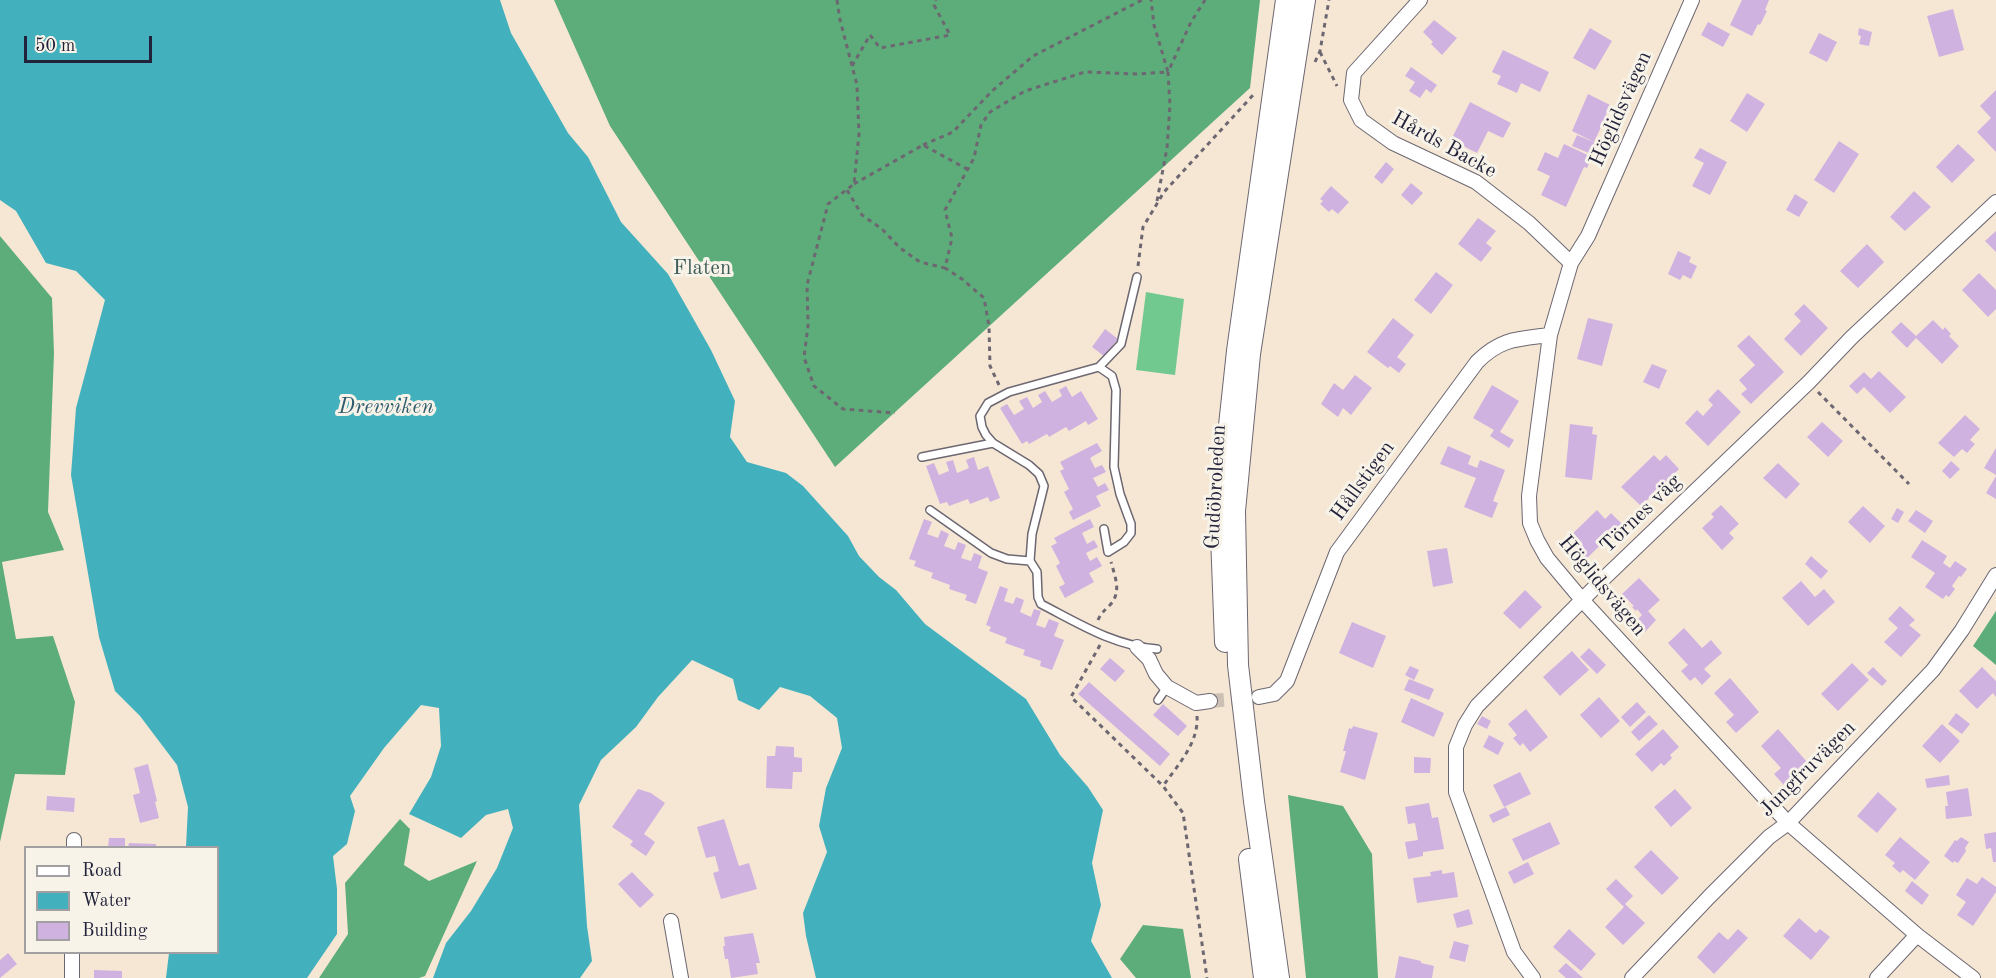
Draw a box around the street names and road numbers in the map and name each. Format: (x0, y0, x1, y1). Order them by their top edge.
street label: Höglidsvägen (1584, 47, 1658, 171)
street label: Hårds Backe (1387, 106, 1501, 184)
street label: Gudöbroleden (1200, 424, 1232, 550)
street label: Hållstigen (1326, 436, 1400, 526)
street label: Törnes väg (1595, 469, 1687, 559)
street label: Höglidsvägen (1553, 531, 1651, 641)
street label: Jungfruvägen (1755, 716, 1861, 822)

